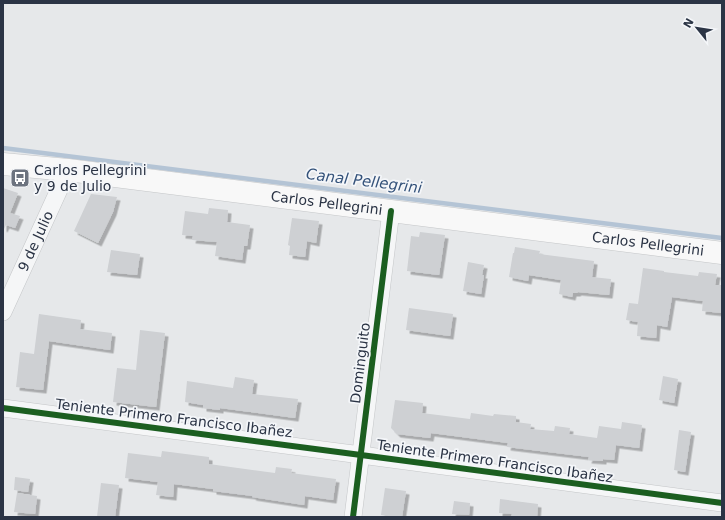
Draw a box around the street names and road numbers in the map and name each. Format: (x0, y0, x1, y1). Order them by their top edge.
street label: Carlos Pellegrini (270, 188, 384, 218)
street label: 9 de Julio (15, 208, 56, 274)
street label: Carlos Pellegrini (591, 229, 705, 259)
street label: Dominguito (347, 322, 373, 404)
street label: Teniente Primero Francisco Ibañez (54, 395, 293, 440)
street label: Teniente Primero Francisco Ibañez (375, 436, 614, 486)

